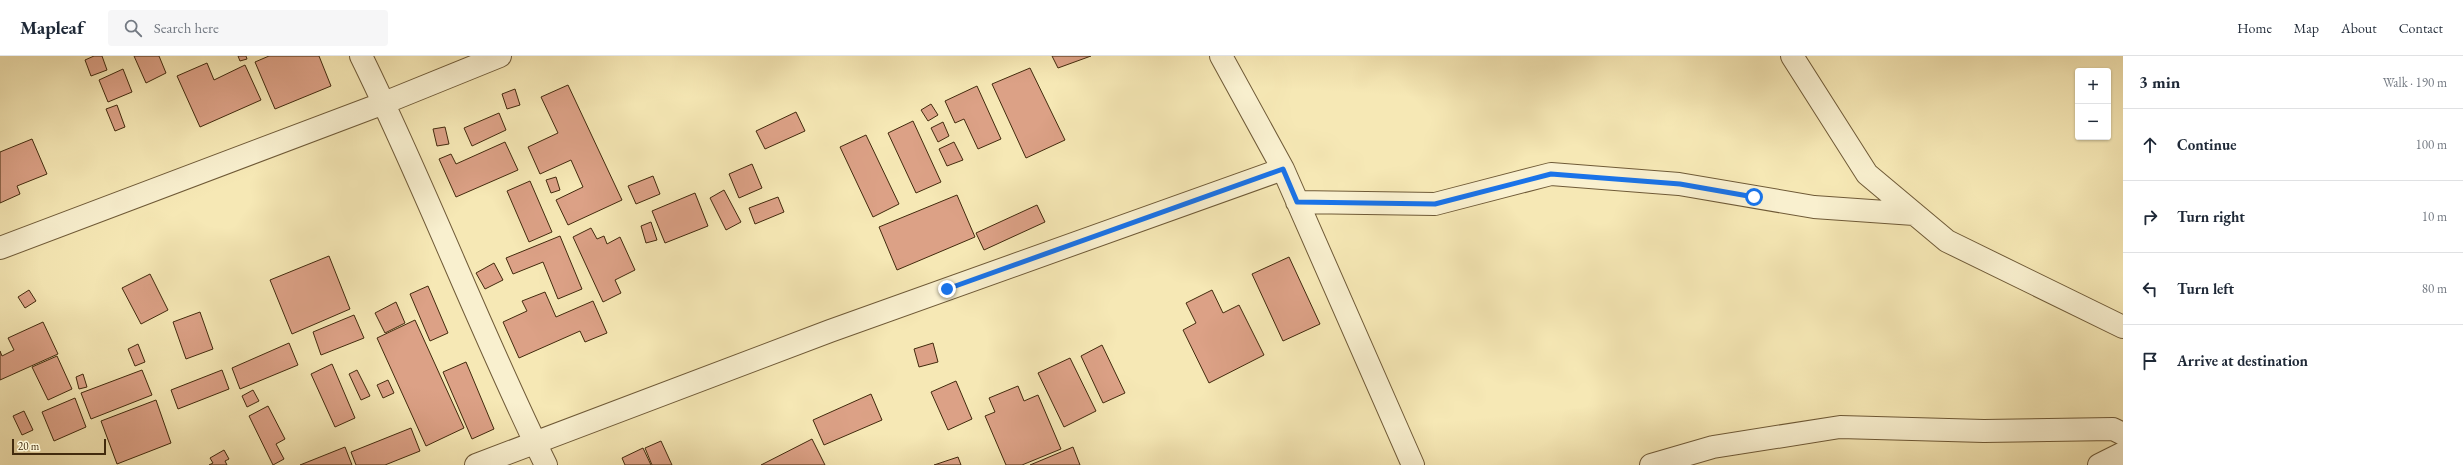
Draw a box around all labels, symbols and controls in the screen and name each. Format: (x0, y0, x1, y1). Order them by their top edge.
search box (108, 10, 388, 46)
text: Mapleaf (20, 15, 84, 40)
icon: search (122, 17, 144, 39)
text: Search here (154, 18, 219, 37)
text: Home (2237, 19, 2272, 37)
text: Map (2294, 19, 2319, 37)
text: About (2341, 19, 2377, 37)
text: Contact (2399, 19, 2443, 37)
map controls (2075, 68, 2111, 140)
button: + (2075, 68, 2111, 104)
text: 3 min (2139, 71, 2180, 93)
text: Walk · 190 m (2383, 74, 2447, 91)
button: − (2075, 104, 2111, 140)
icon: ahead (2139, 134, 2161, 156)
text: Continue (2177, 135, 2237, 154)
text: 100 m (2416, 136, 2447, 153)
route start (1745, 188, 1763, 206)
icon: right (2139, 206, 2161, 228)
text: Turn right (2177, 207, 2245, 226)
text: 10 m (2422, 208, 2447, 225)
icon: left (2139, 278, 2161, 300)
text: Turn left (2177, 279, 2234, 298)
route end (938, 280, 956, 298)
text: 80 m (2422, 280, 2447, 297)
icon: arrive (2139, 350, 2161, 372)
text: Arrive at destination (2177, 351, 2308, 370)
scale bar (12, 437, 106, 456)
text: 20 m (18, 439, 39, 453)

